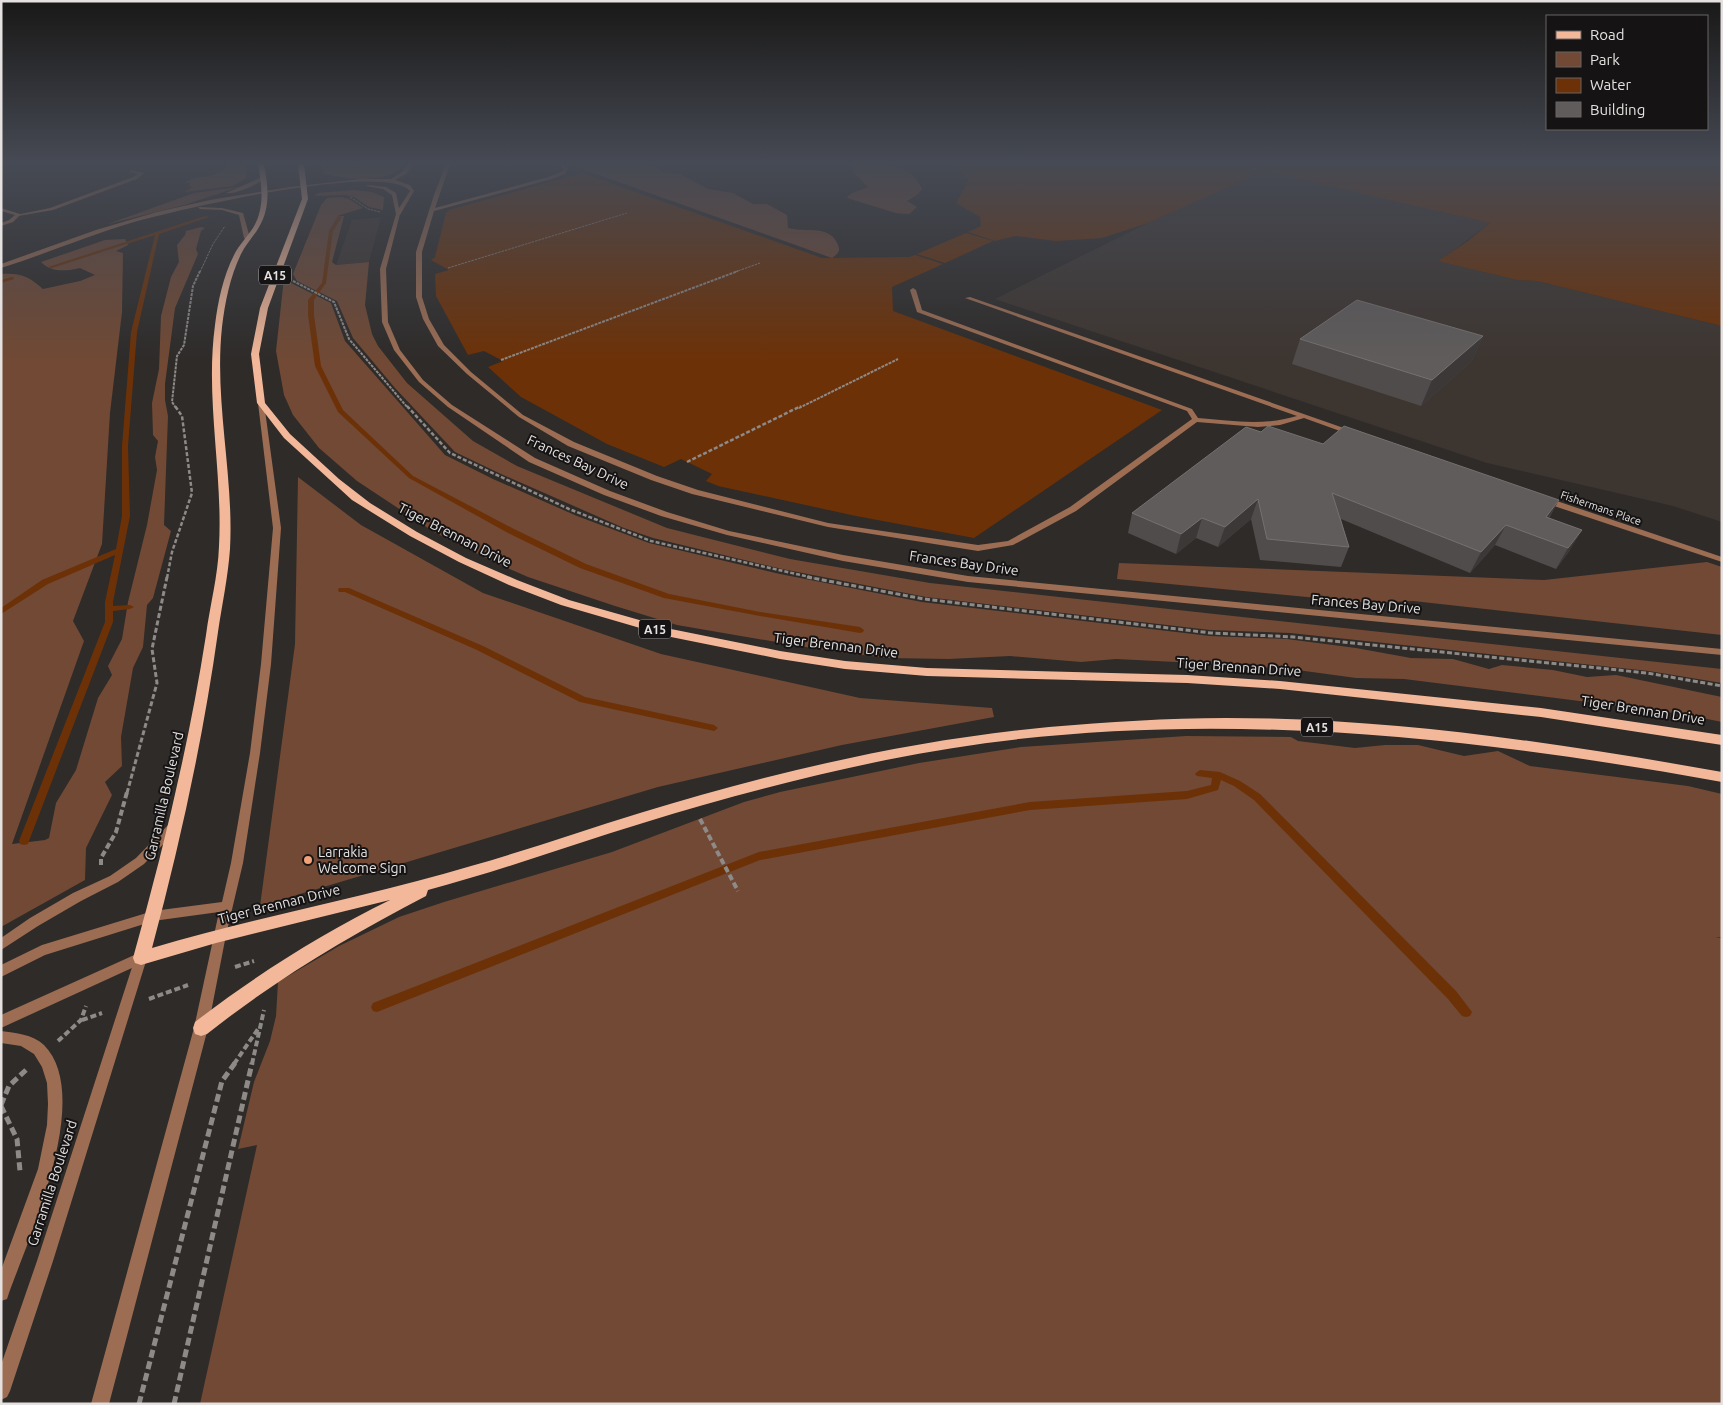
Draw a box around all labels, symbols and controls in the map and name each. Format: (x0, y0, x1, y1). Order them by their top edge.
legend (1546, 15, 1708, 130)
text: Road (1590, 26, 1625, 43)
text: Park (1590, 51, 1620, 68)
text: Water (1590, 76, 1631, 93)
text: Building (1590, 101, 1645, 118)
road number: A15 (259, 266, 291, 284)
street label: Frances Bay Drive (525, 431, 631, 493)
street label: Fishermans Place (1559, 489, 1643, 527)
street label: Tiger Brennan Drive (396, 499, 514, 571)
street label: Frances Bay Drive (908, 547, 1020, 579)
street label: Frances Bay Drive (1310, 591, 1422, 617)
road number: A15 (639, 620, 671, 638)
street label: Tiger Brennan Drive (773, 629, 899, 661)
street label: Tiger Brennan Drive (1176, 655, 1302, 679)
street label: Tiger Brennan Drive (1580, 692, 1706, 728)
road number: A15 (1301, 718, 1333, 736)
street label: Garramilla Boulevard (141, 730, 187, 862)
place label: Larrakia Welcome Sign (318, 844, 407, 876)
marker: Larrakia Welcome Sign (302, 854, 314, 866)
street label: Tiger Brennan Drive (216, 881, 342, 927)
street label: Garramilla Boulevard (24, 1118, 80, 1248)

